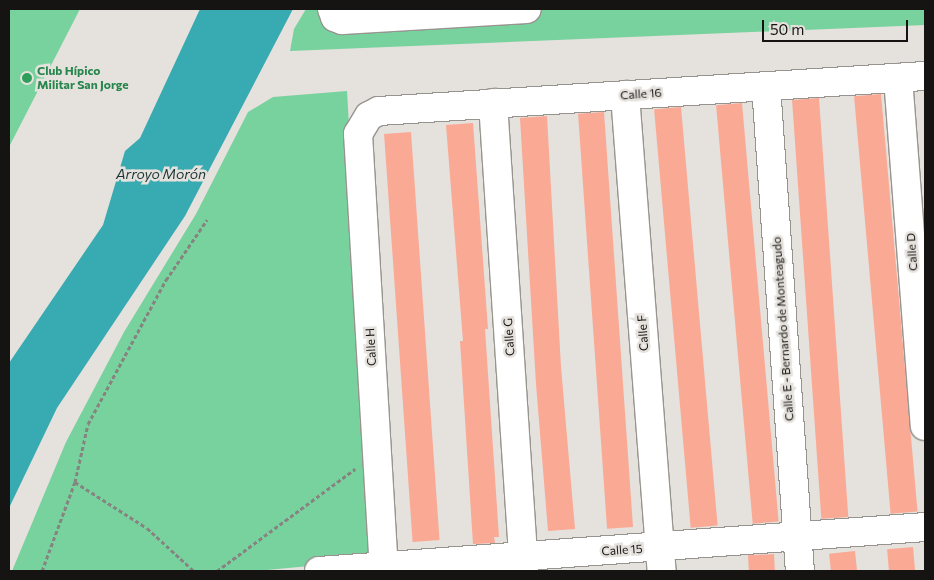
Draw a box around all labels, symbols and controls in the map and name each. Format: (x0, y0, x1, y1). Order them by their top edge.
scale bar (764, 10, 910, 42)
text: 50 m (770, 20, 804, 38)
place label: Club Hípico Militar San Jorge (37, 64, 129, 92)
marker: Club Hípico Militar San Jorge (21, 72, 33, 84)
street label: Calle 16 (620, 85, 662, 103)
water label: Arroyo Morón (116, 166, 206, 182)
street label: Calle D (903, 233, 921, 271)
street label: Calle E - Bernardo de Monteagudo (769, 236, 797, 422)
street label: Calle F (635, 314, 651, 352)
street label: Calle G (500, 318, 518, 356)
street label: Calle H (363, 328, 379, 366)
street label: Calle 15 (601, 541, 643, 559)

